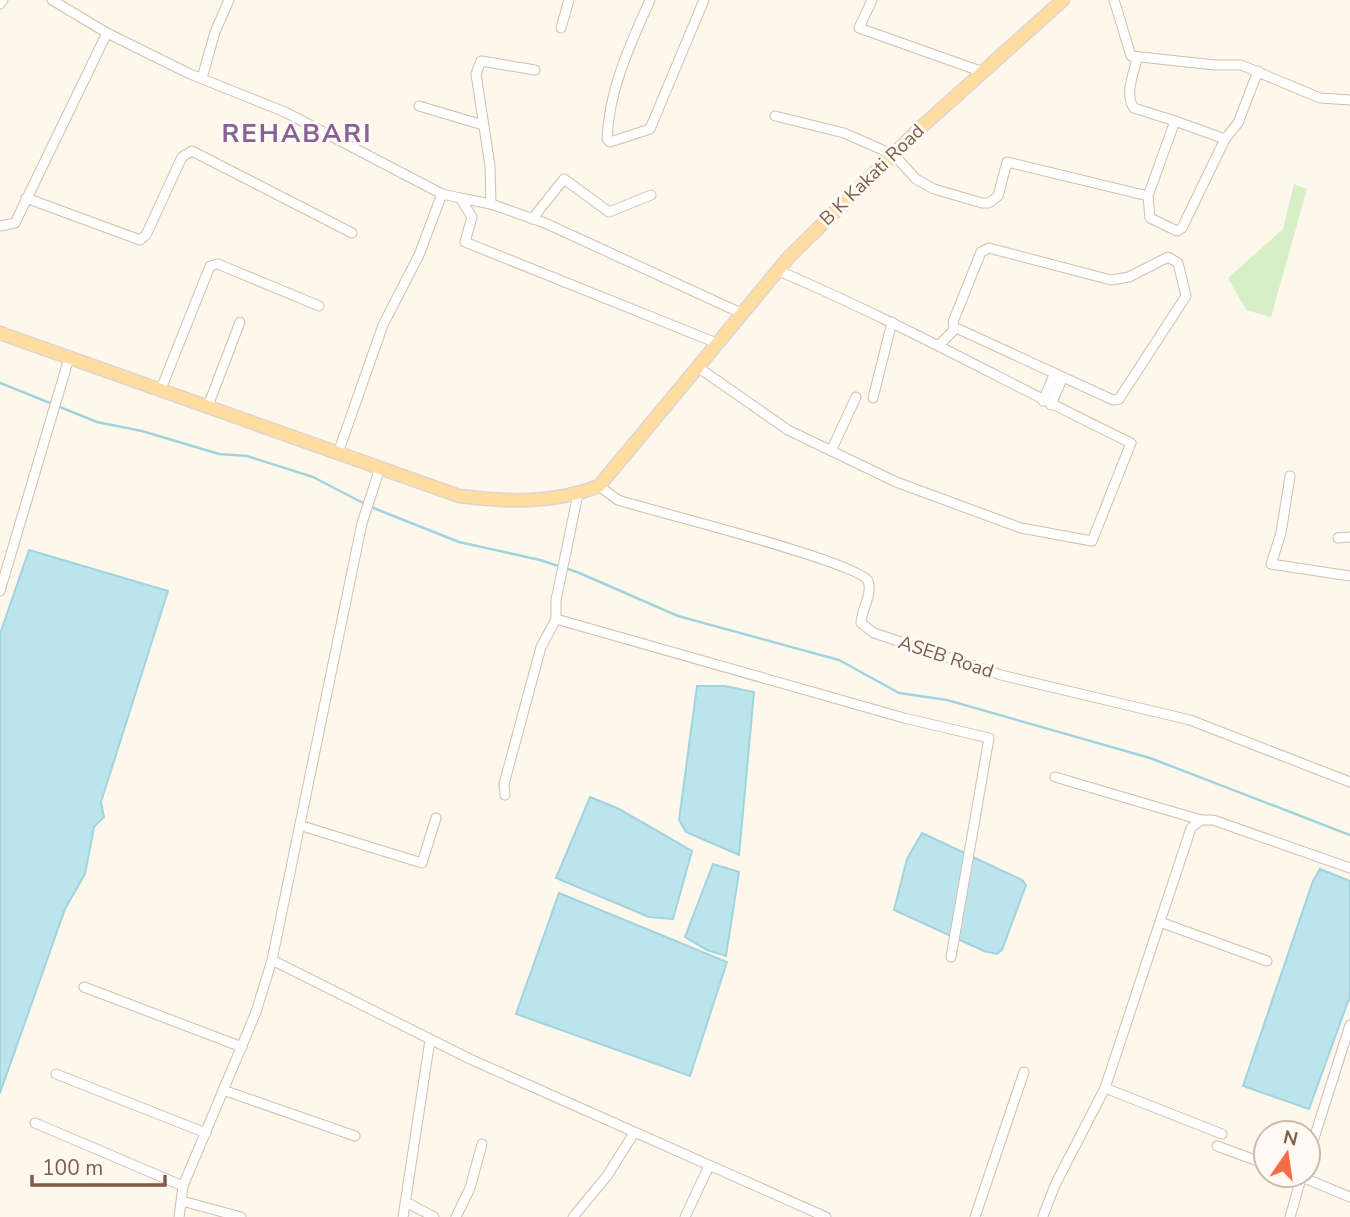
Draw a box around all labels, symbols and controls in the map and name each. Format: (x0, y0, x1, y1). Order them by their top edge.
district label: REHABARI (221, 116, 373, 151)
street label: B K Kakati Road (814, 118, 930, 232)
street label: ASEB Road (895, 629, 997, 685)
north arrow (1252, 1119, 1322, 1189)
text: N (1281, 1124, 1300, 1153)
scale bar (32, 1144, 164, 1188)
text: 100 m (42, 1154, 103, 1182)

